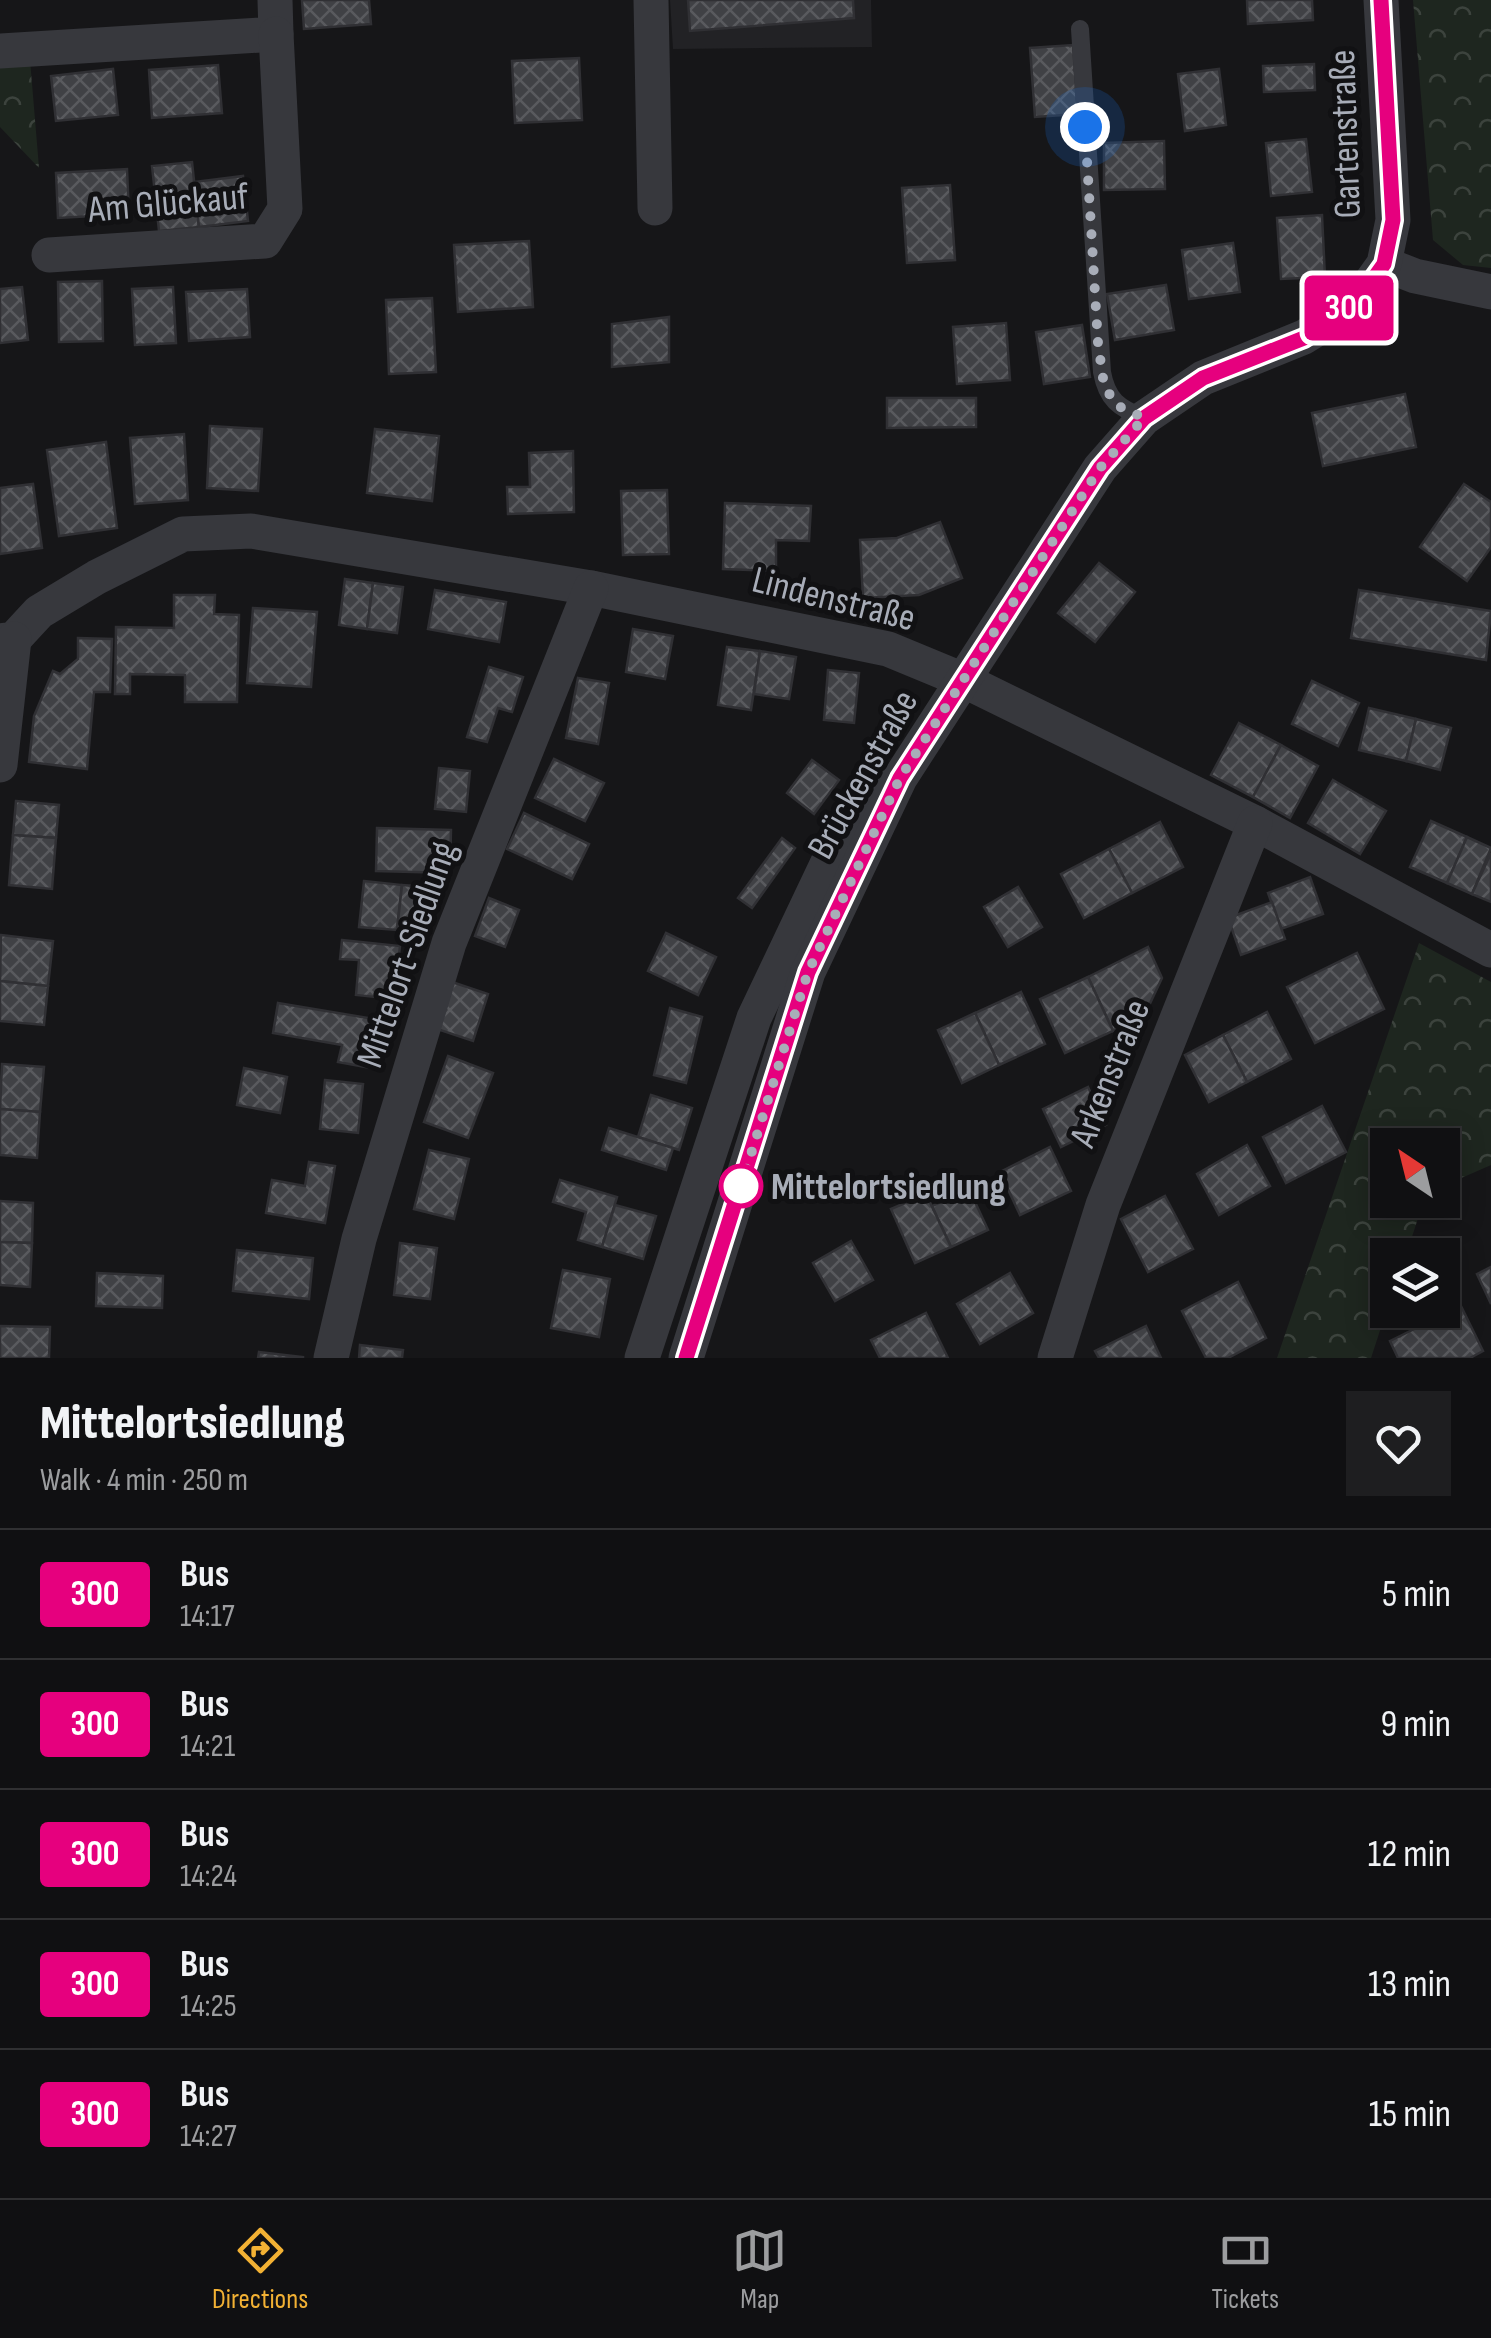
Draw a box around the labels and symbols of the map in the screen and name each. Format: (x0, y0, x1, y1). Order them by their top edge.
street label: Gartenstraße (1320, 49, 1371, 219)
your location (1060, 102, 1110, 152)
street label: Am Glückauf (85, 174, 251, 233)
line badge: 300 (1292, 276, 1406, 340)
street label: Lindenstraße (748, 558, 920, 641)
street label: Brückenstraße (799, 683, 928, 867)
street label: Mittelort-Siedlung (348, 836, 467, 1073)
street label: Arkenstraße (1060, 993, 1160, 1155)
north arrow (1370, 1128, 1460, 1218)
marker: Mittelortsiedlung (720, 1165, 762, 1207)
place label: Mittelortsiedlung (771, 1165, 1005, 1210)

